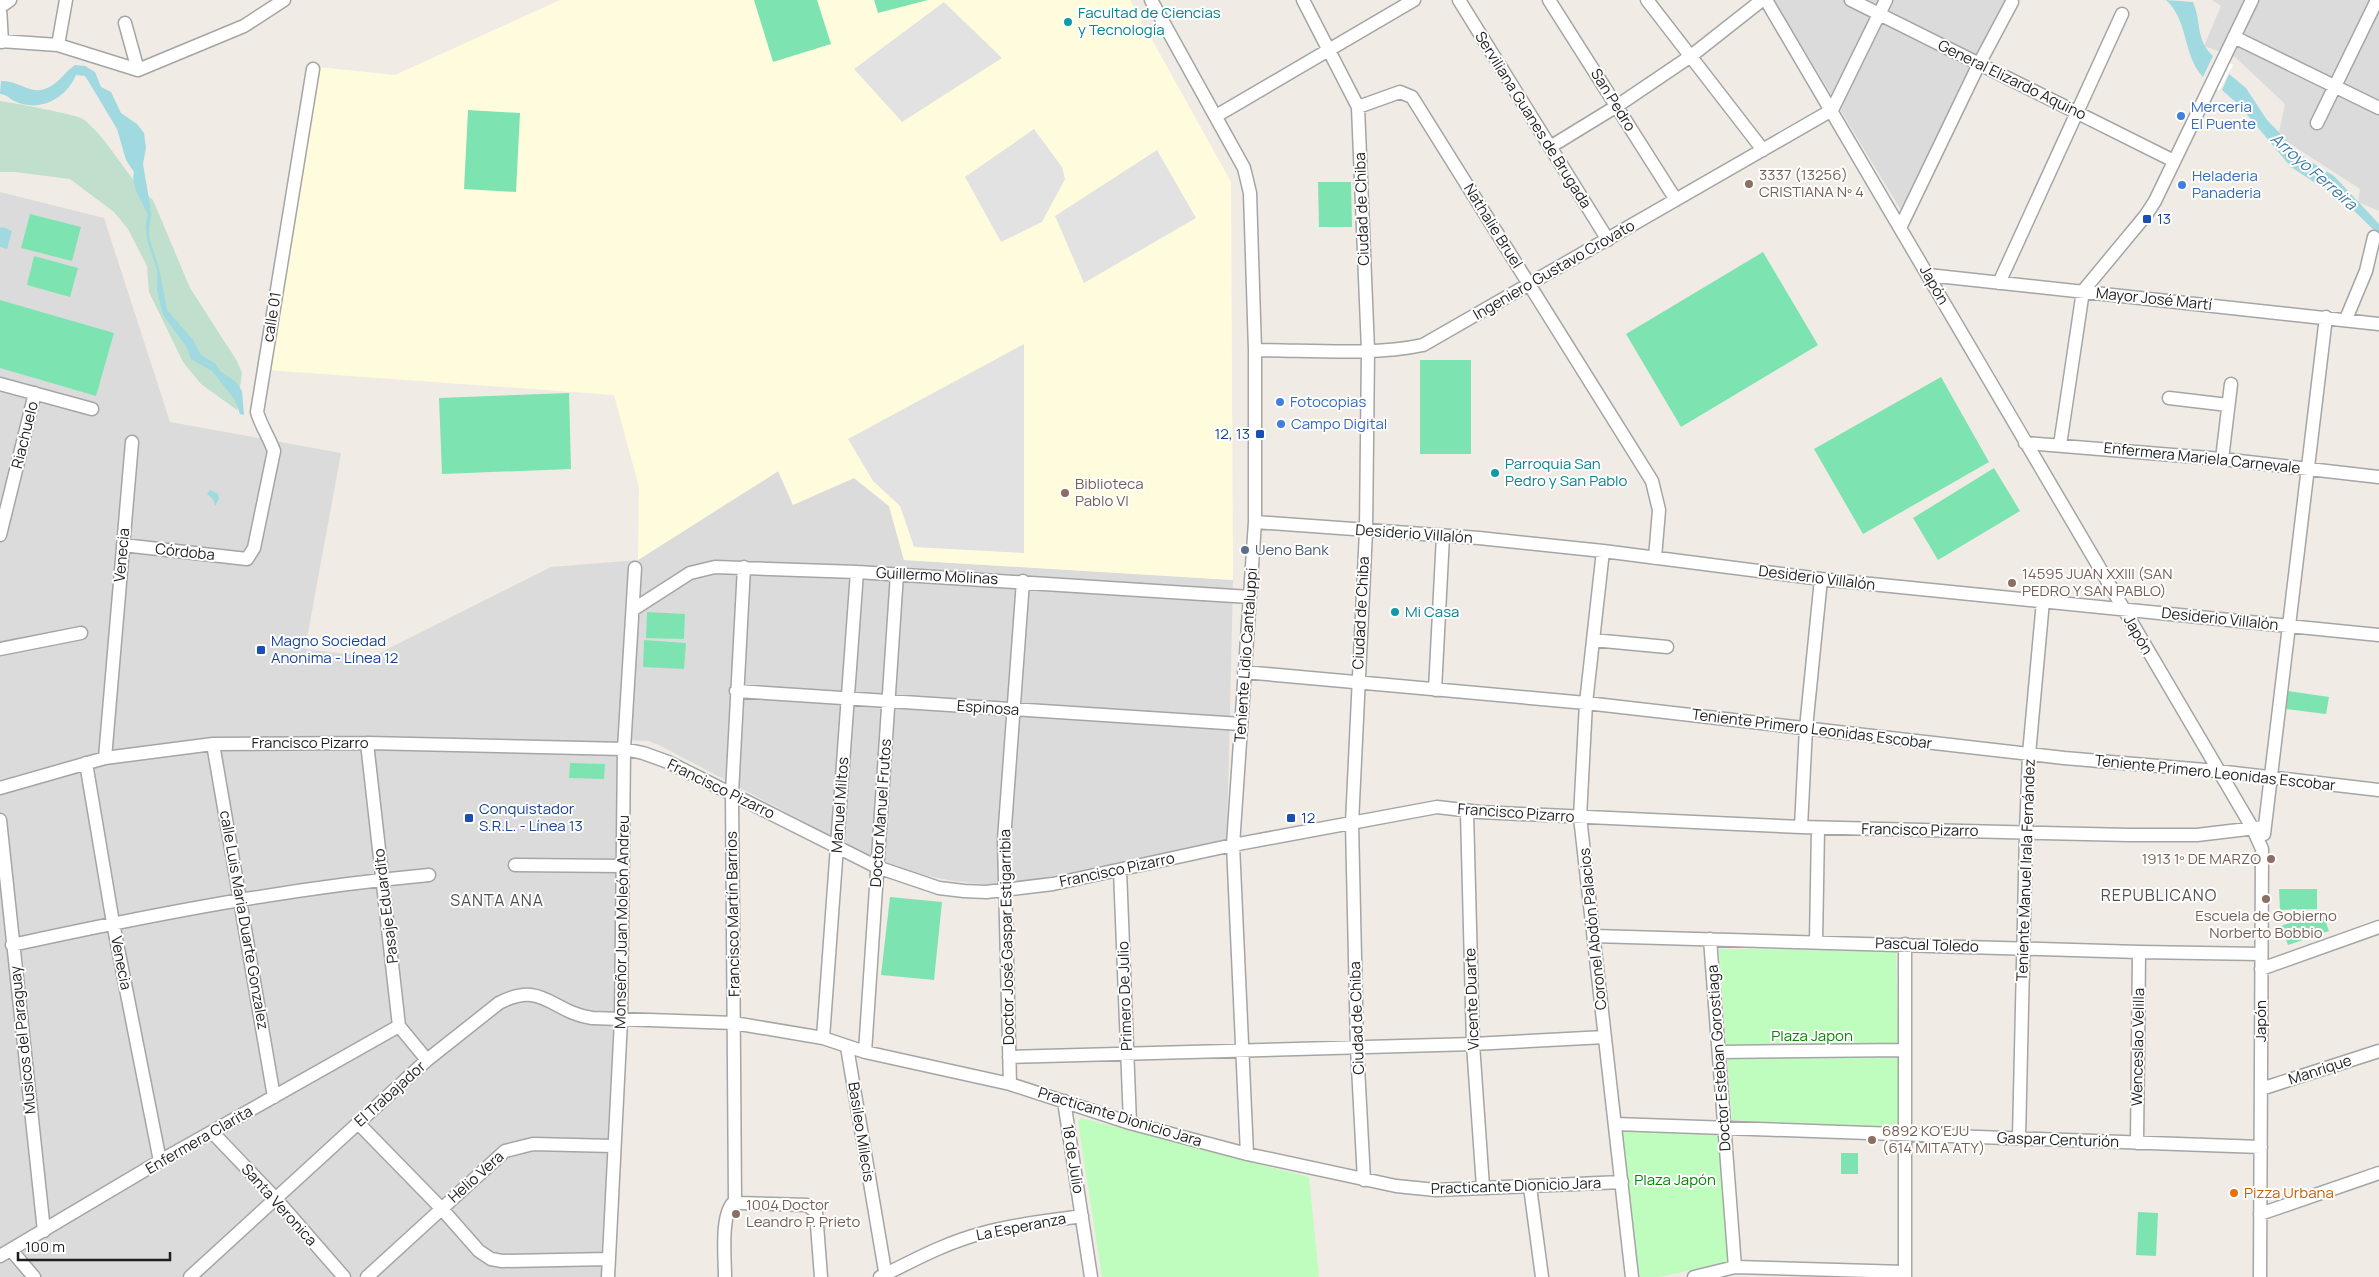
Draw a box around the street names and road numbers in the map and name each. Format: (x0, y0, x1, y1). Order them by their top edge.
street label: Serviliana Guanes de Brugada (1470, 27, 1597, 212)
street label: General Elizardo Aquino (1935, 34, 2090, 125)
street label: San Pedro (1586, 64, 1641, 135)
street label: Ciudad de Chiba (1349, 152, 1374, 266)
street label: Nathalie Bruel (1459, 179, 1528, 272)
street label: Ingeniero Gustavo Crovato (1469, 215, 1639, 325)
street label: Japón (1915, 261, 1954, 308)
street label: Mayor José Martí (2095, 282, 2214, 315)
street label: calle 01 (257, 290, 286, 343)
street label: Riachuelo (6, 399, 43, 471)
street label: Enfermera Mariela Carnevale (2103, 437, 2302, 478)
street label: Desiderio Villalón (1355, 519, 1473, 548)
street label: Venecia (109, 527, 134, 583)
street label: Córdoba (154, 538, 216, 565)
street label: Ciudad de Chiba (1347, 556, 1374, 670)
street label: Desiderio Villalón (1757, 560, 1877, 595)
street label: Guillermo Molinas (875, 562, 999, 589)
street label: Teniente Lidio Cantaluppi (1229, 567, 1262, 743)
street label: Desiderio Villalón (2161, 602, 2280, 635)
street label: Japón (2119, 611, 2158, 658)
street label: Espinosa (956, 695, 1020, 720)
street label: Teniente Primero Leonidas Escobar (1691, 703, 1934, 754)
street label: Francisco Pizarro (251, 732, 369, 753)
street label: Doctor Manuel Frutos (865, 738, 896, 888)
street label: Teniente Primero Leonidas Escobar (2094, 749, 2337, 796)
street label: Francisco Pizarro (664, 753, 779, 824)
street label: Manuel Miltos (826, 756, 853, 854)
street label: Teniente Manuel Irala Fernández (2011, 758, 2040, 982)
street label: Francisco Pizarro (1457, 798, 1575, 827)
street label: calle Luis Maria Duarte Gonzalez (215, 809, 274, 1031)
street label: Monseñor Juan Moleón Andreu (609, 815, 634, 1029)
street label: Francisco Pizarro (1861, 818, 1979, 841)
street label: Doctor José Gaspar Estigarribia (994, 829, 1019, 1045)
street label: Francisco Martín Barrios (721, 831, 744, 997)
street label: Pasaje Eduardito (368, 847, 403, 965)
street label: Francisco Pizarro (1057, 847, 1177, 892)
street label: Coronel Abdón Palacios (1574, 847, 1611, 1011)
street label: Pascual Toledo (1875, 932, 1979, 957)
street label: Venecia (106, 934, 137, 992)
street label: Primero De Julio (1112, 941, 1137, 1051)
street label: Vicente Duarte (1459, 947, 1484, 1051)
street label: Ciudad de Chiba (1344, 961, 1369, 1075)
street label: Doctor Esteban Gorostiaga (1702, 964, 1735, 1152)
street label: Musicos del Paraguay (4, 965, 41, 1115)
street label: Wenceslao Velilla (2126, 988, 2149, 1106)
street label: Japón (2250, 1000, 2271, 1042)
street label: Manrique (2286, 1049, 2354, 1090)
street label: El Trabajador (350, 1056, 430, 1131)
street label: Basileo Milecis (843, 1080, 880, 1184)
street label: Practicante Dionicio Jara (1036, 1082, 1205, 1151)
street label: Enfermera Clarita (141, 1100, 256, 1179)
street label: 18 de Julio (1058, 1123, 1089, 1195)
street label: Gaspar Centurión (1997, 1127, 2120, 1152)
street label: Helio Vera (443, 1146, 508, 1207)
street label: Santa Veronica (237, 1159, 322, 1250)
street label: Practicante Dionicio Jara (1431, 1172, 1601, 1199)
street label: La Esperanza (974, 1207, 1068, 1246)

